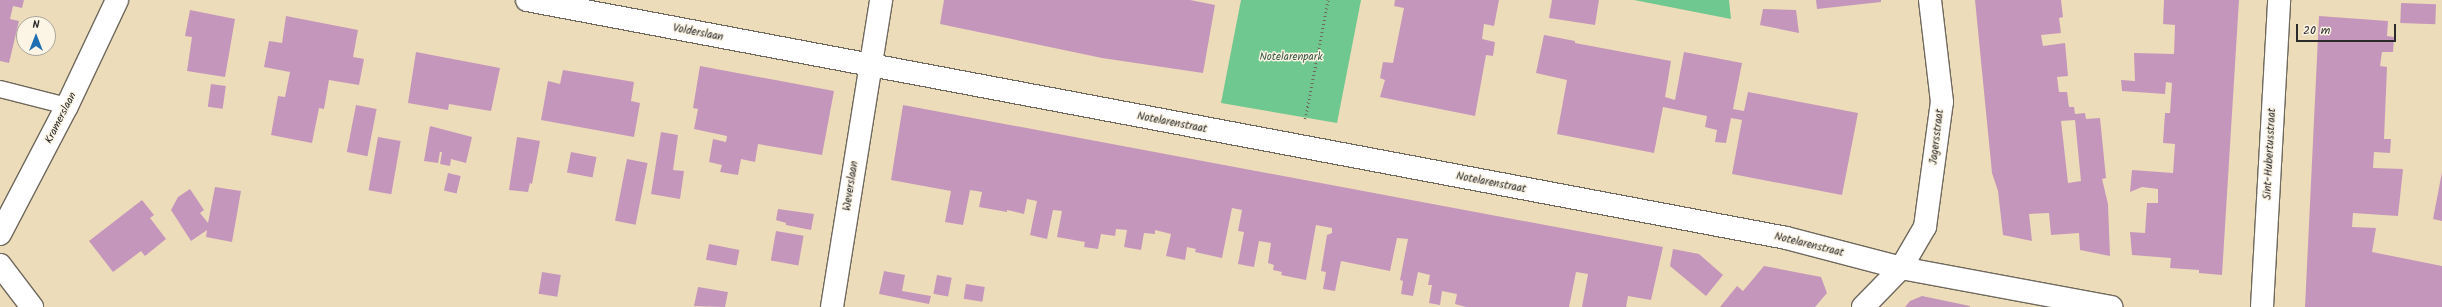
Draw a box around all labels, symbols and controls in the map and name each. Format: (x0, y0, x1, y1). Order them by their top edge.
north arrow (16, 16, 56, 56)
text: N (33, 16, 39, 34)
scale bar (2298, 16, 2398, 42)
text: 20 m (2303, 21, 2330, 40)
street label: Volderslaan (672, 22, 724, 44)
park label: Notelarenpark (1259, 50, 1323, 64)
street label: Kramerslaan (42, 90, 80, 146)
street label: Jagersstraat (1927, 108, 1947, 166)
street label: Sint-Hubertusstraat (2261, 108, 2279, 200)
street label: Notelarenstraat (1136, 110, 1208, 136)
street label: Weverslaan (841, 160, 861, 212)
street label: Notelarenstraat (1455, 170, 1527, 196)
street label: Notelarenstraat (1773, 230, 1845, 260)

